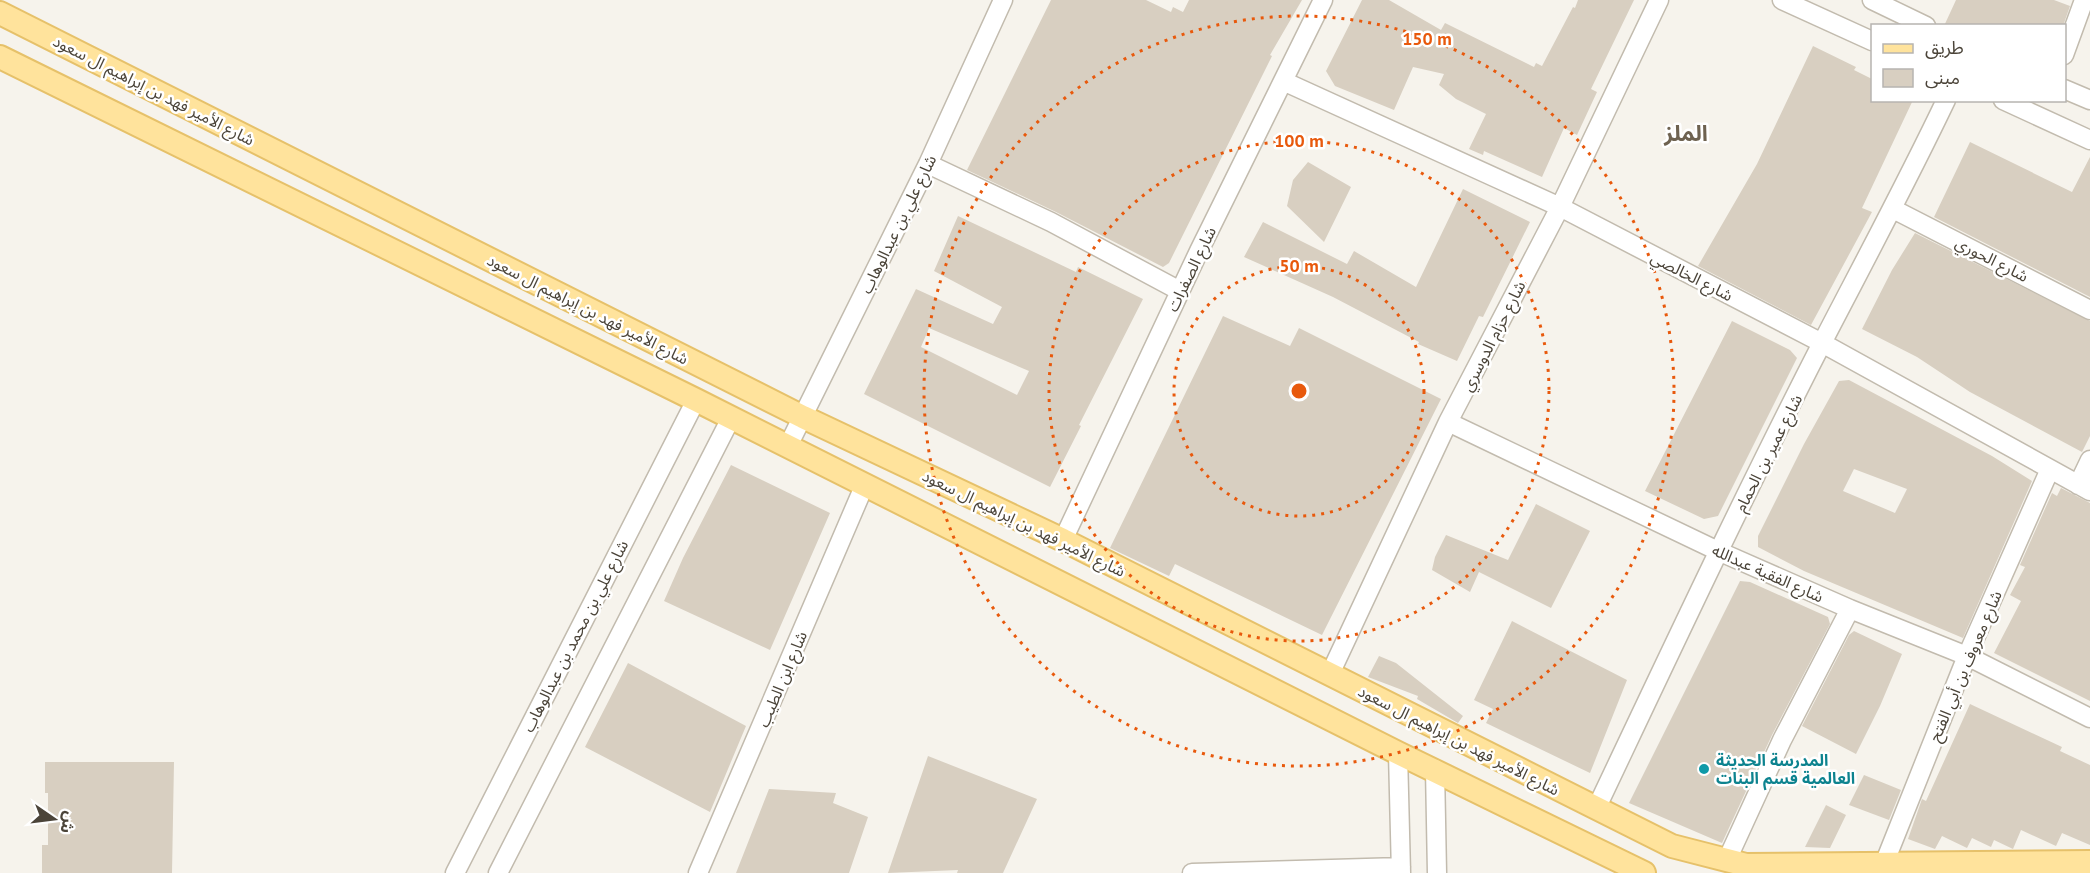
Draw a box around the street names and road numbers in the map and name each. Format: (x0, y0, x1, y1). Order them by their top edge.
street label: شارع الأمير فهد بن إبراهيم ال سعود (49, 30, 258, 152)
street label: شارع علي بن عبدالوهاب (856, 151, 943, 298)
street label: شارع الصفرات (1162, 223, 1223, 316)
street label: شارع الحوري (1951, 232, 2032, 289)
street label: شارع الخالصي (1646, 247, 1736, 308)
street label: شارع الأمير فهد بن إبراهيم ال سعود (483, 249, 692, 371)
street label: شارع حزام الدوسري (1457, 277, 1532, 396)
street label: شارع عمير بن الحمام (1730, 391, 1809, 517)
street label: شارع الأمير فهد بن إبراهيم ال سعود (918, 465, 1129, 584)
street label: شارع علي بن محمد بن عبدالوهاب (518, 537, 635, 737)
street label: شارع الفقية عبدالله (1708, 539, 1827, 609)
street label: شارع معروف بن أبي الفتح (1924, 587, 2009, 746)
street label: شارع ابن الطيب (753, 628, 814, 731)
street label: شارع الأمير فهد بن إبراهيم ال سعود (1354, 680, 1563, 802)

